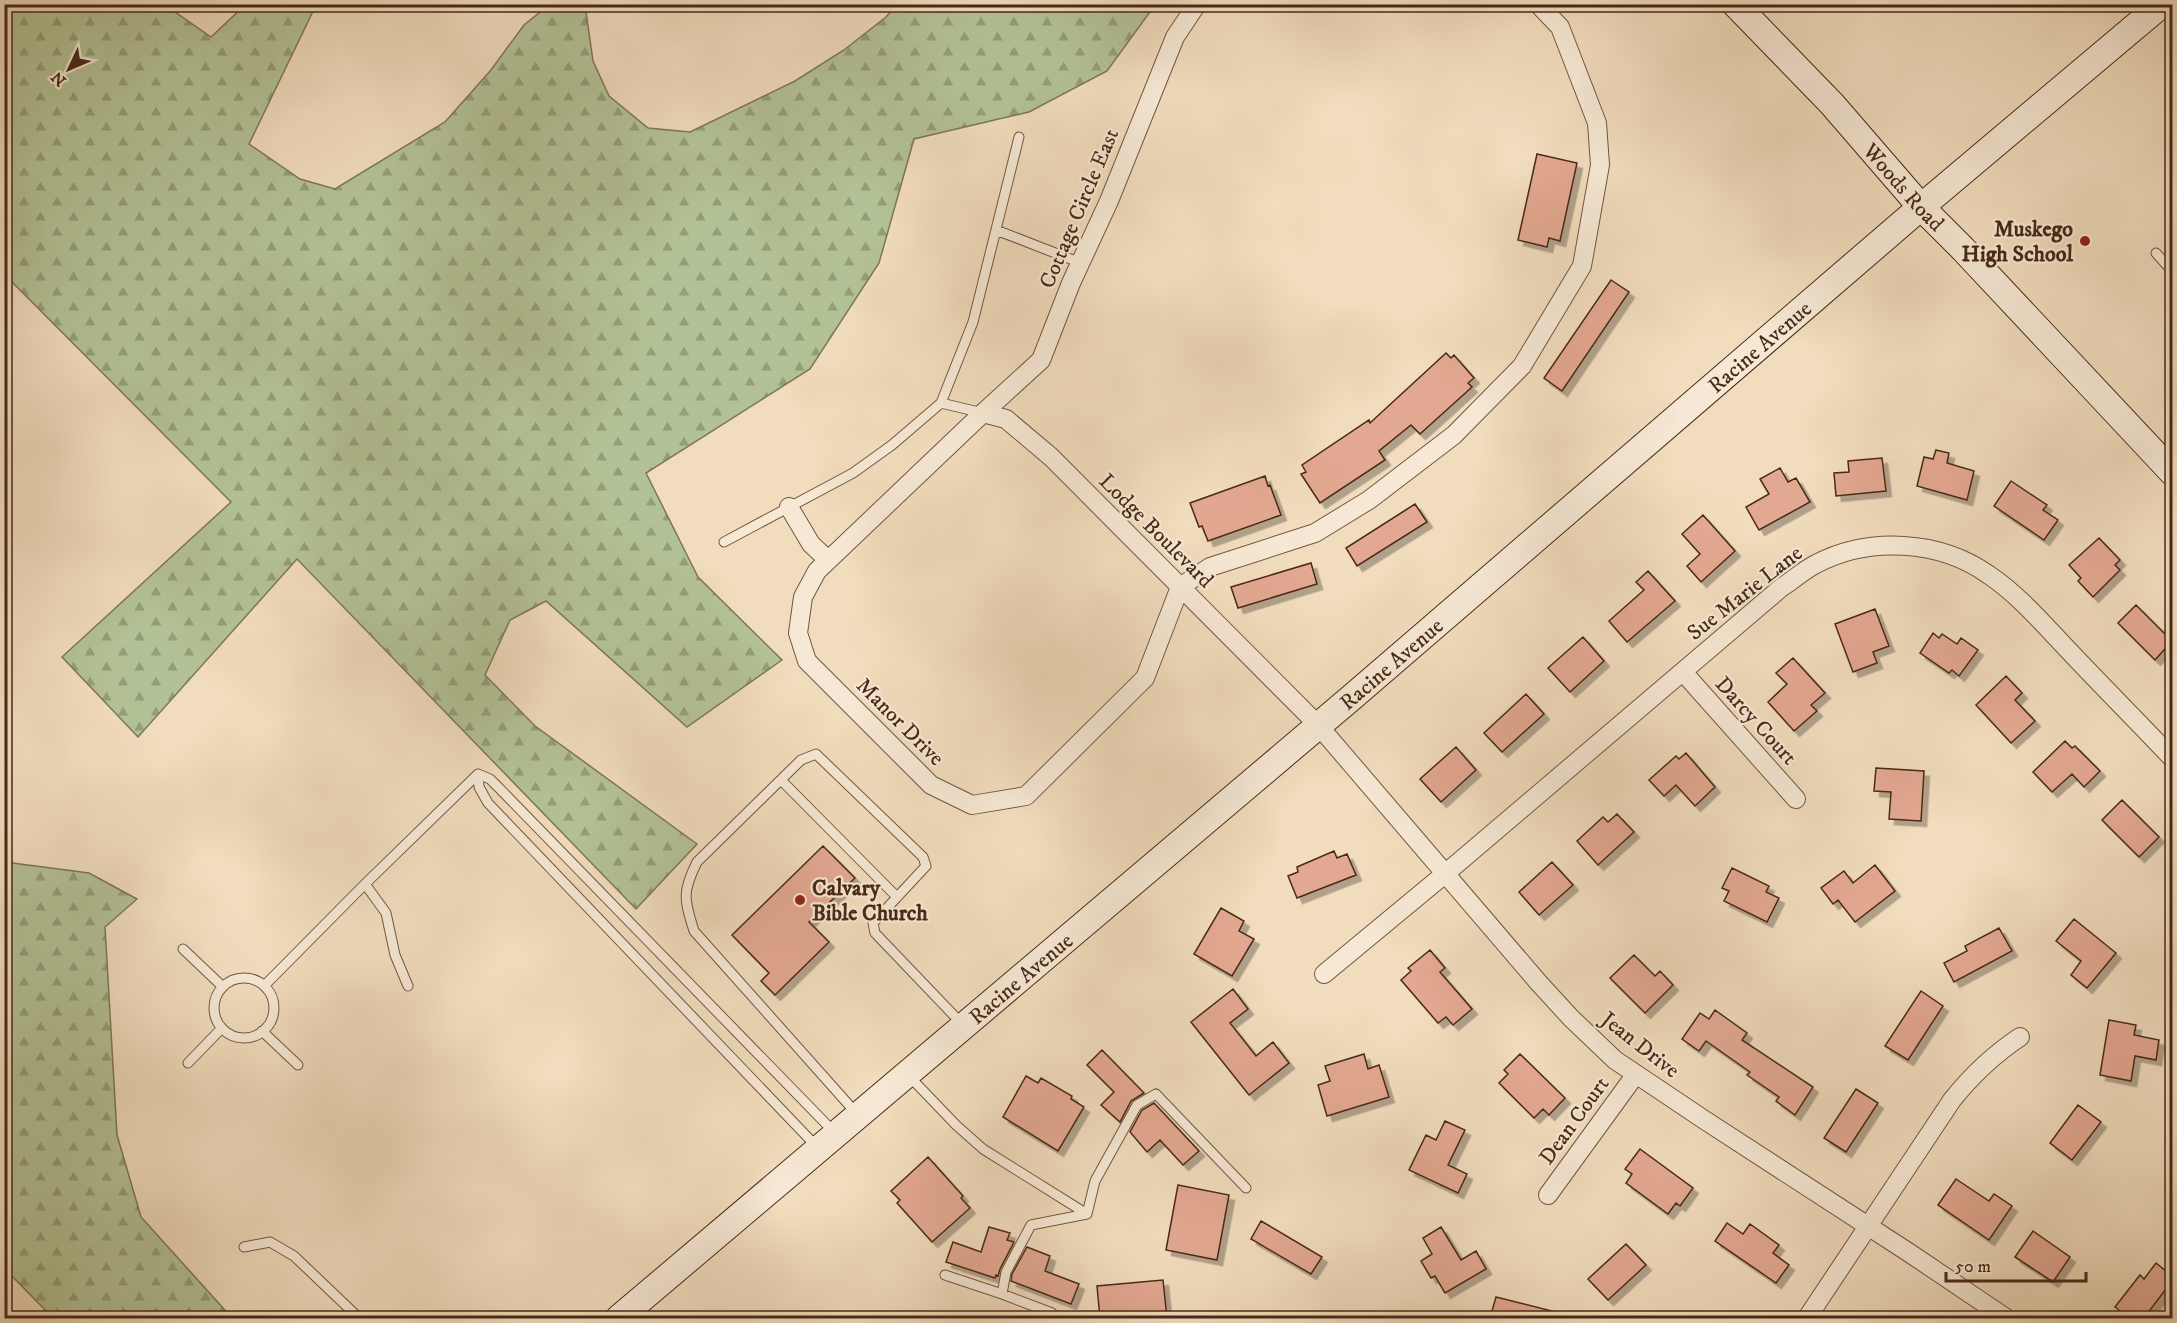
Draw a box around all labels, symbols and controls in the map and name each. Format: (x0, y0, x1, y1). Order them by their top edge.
north arrow (39, 39, 99, 99)
text: N (47, 67, 71, 90)
street label: Cottage Circle East (1034, 125, 1125, 292)
street label: Woods Road (1856, 137, 1949, 238)
place label: Muskego High School (1961, 216, 2073, 268)
marker: Muskego High School (2078, 234, 2092, 248)
street label: Racine Avenue (1703, 296, 1817, 400)
street label: Lodge Boulevard (1093, 468, 1219, 594)
street label: Sue Marie Lane (1682, 540, 1808, 647)
street label: Racine Avenue (1335, 613, 1449, 717)
street label: Darcy Court (1709, 671, 1803, 771)
street label: Manor Drive (850, 672, 950, 772)
place label: Calvary Bible Church (812, 875, 928, 927)
marker: Calvary Bible Church (793, 893, 807, 907)
street label: Racine Avenue (964, 928, 1079, 1031)
street label: Jean Drive (1594, 1005, 1685, 1084)
street label: Dean Court (1533, 1072, 1615, 1170)
scale bar (1946, 1245, 2086, 1283)
text: 50 m (1955, 1256, 1991, 1278)

